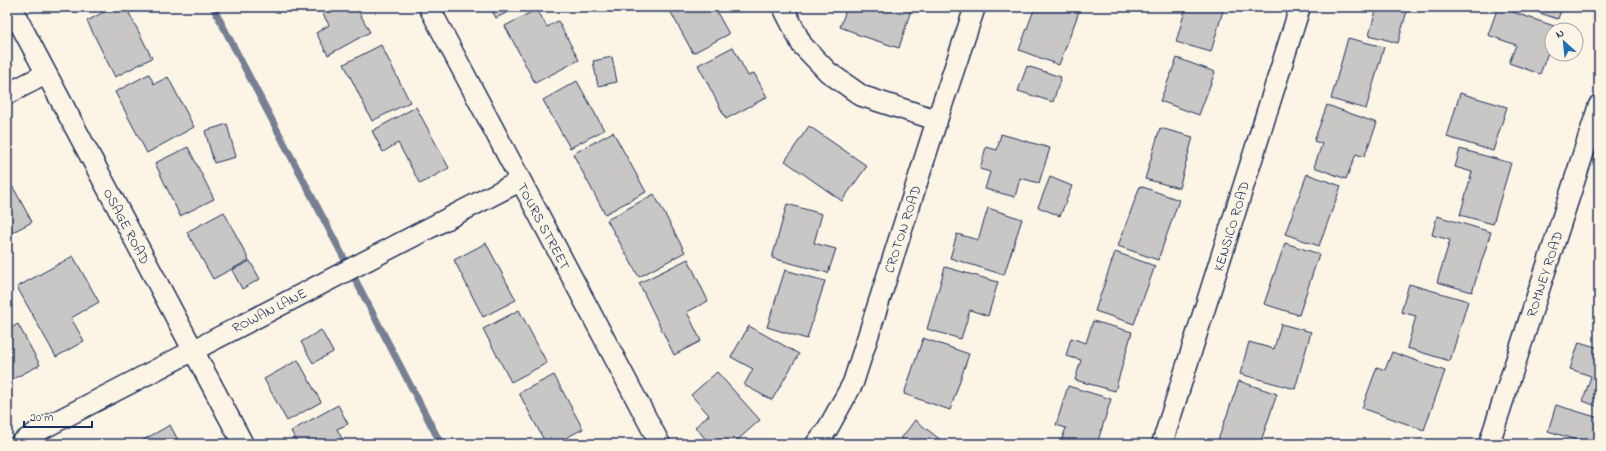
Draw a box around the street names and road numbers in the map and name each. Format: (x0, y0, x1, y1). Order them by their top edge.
street label: TOURS STREET (511, 179, 574, 274)
street label: KENSICO ROAD (1209, 179, 1256, 274)
street label: CROTON ROAD (879, 183, 927, 276)
street label: OSAGE ROAD (97, 185, 155, 269)
street label: ROMNEY ROAD (1522, 229, 1569, 320)
street label: ROWAN LANE (229, 284, 311, 339)

